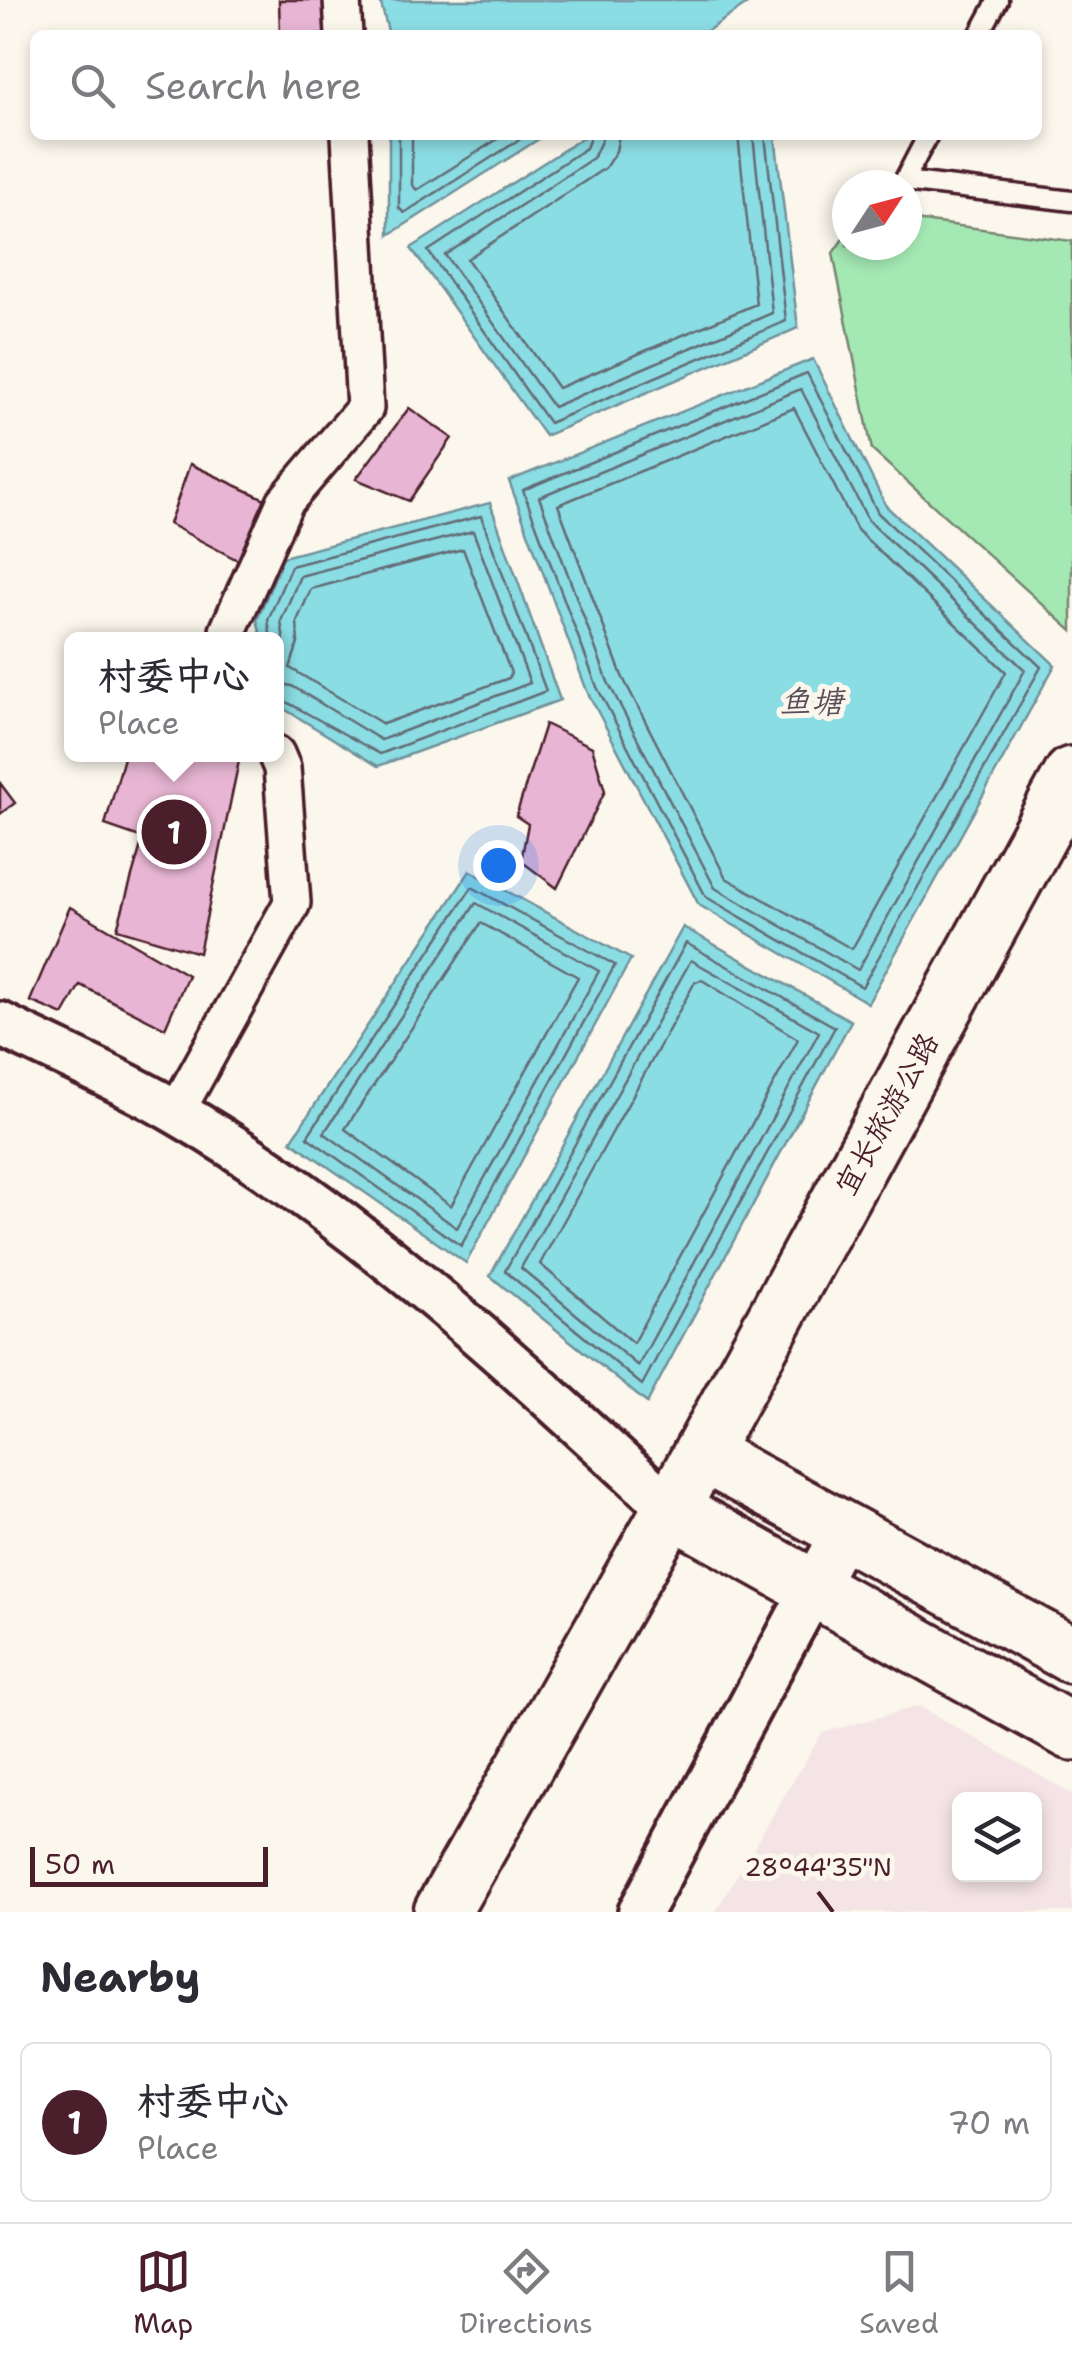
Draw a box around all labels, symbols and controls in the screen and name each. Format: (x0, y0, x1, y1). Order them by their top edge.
search box (30, 30, 1042, 140)
icon: search (65, 58, 120, 113)
text: Search here (145, 60, 362, 111)
north arrow (832, 170, 922, 260)
popup (64, 632, 284, 762)
text: 村委中心 (98, 650, 250, 701)
water label: 鱼塘 (779, 680, 846, 723)
text: Place (98, 701, 180, 744)
pin: 1 (142, 794, 206, 870)
your location (473, 840, 524, 891)
street label: 宜长旅游公路 (825, 1025, 948, 1202)
map controls (952, 1792, 1042, 1882)
button: layers (952, 1792, 1042, 1882)
scale bar (30, 1842, 268, 1886)
text: 50 m (45, 1845, 115, 1883)
text: 28°44'35"N (744, 1850, 892, 1884)
text: Nearby (40, 1949, 200, 2005)
text: 村委中心 (137, 2075, 289, 2126)
text: 1 (67, 2101, 82, 2144)
text: 70 m (947, 2101, 1030, 2144)
text: Place (137, 2126, 219, 2169)
tab: Map (133, 2244, 193, 2342)
tab: Directions (460, 2244, 593, 2342)
tab: Saved (859, 2244, 939, 2342)

